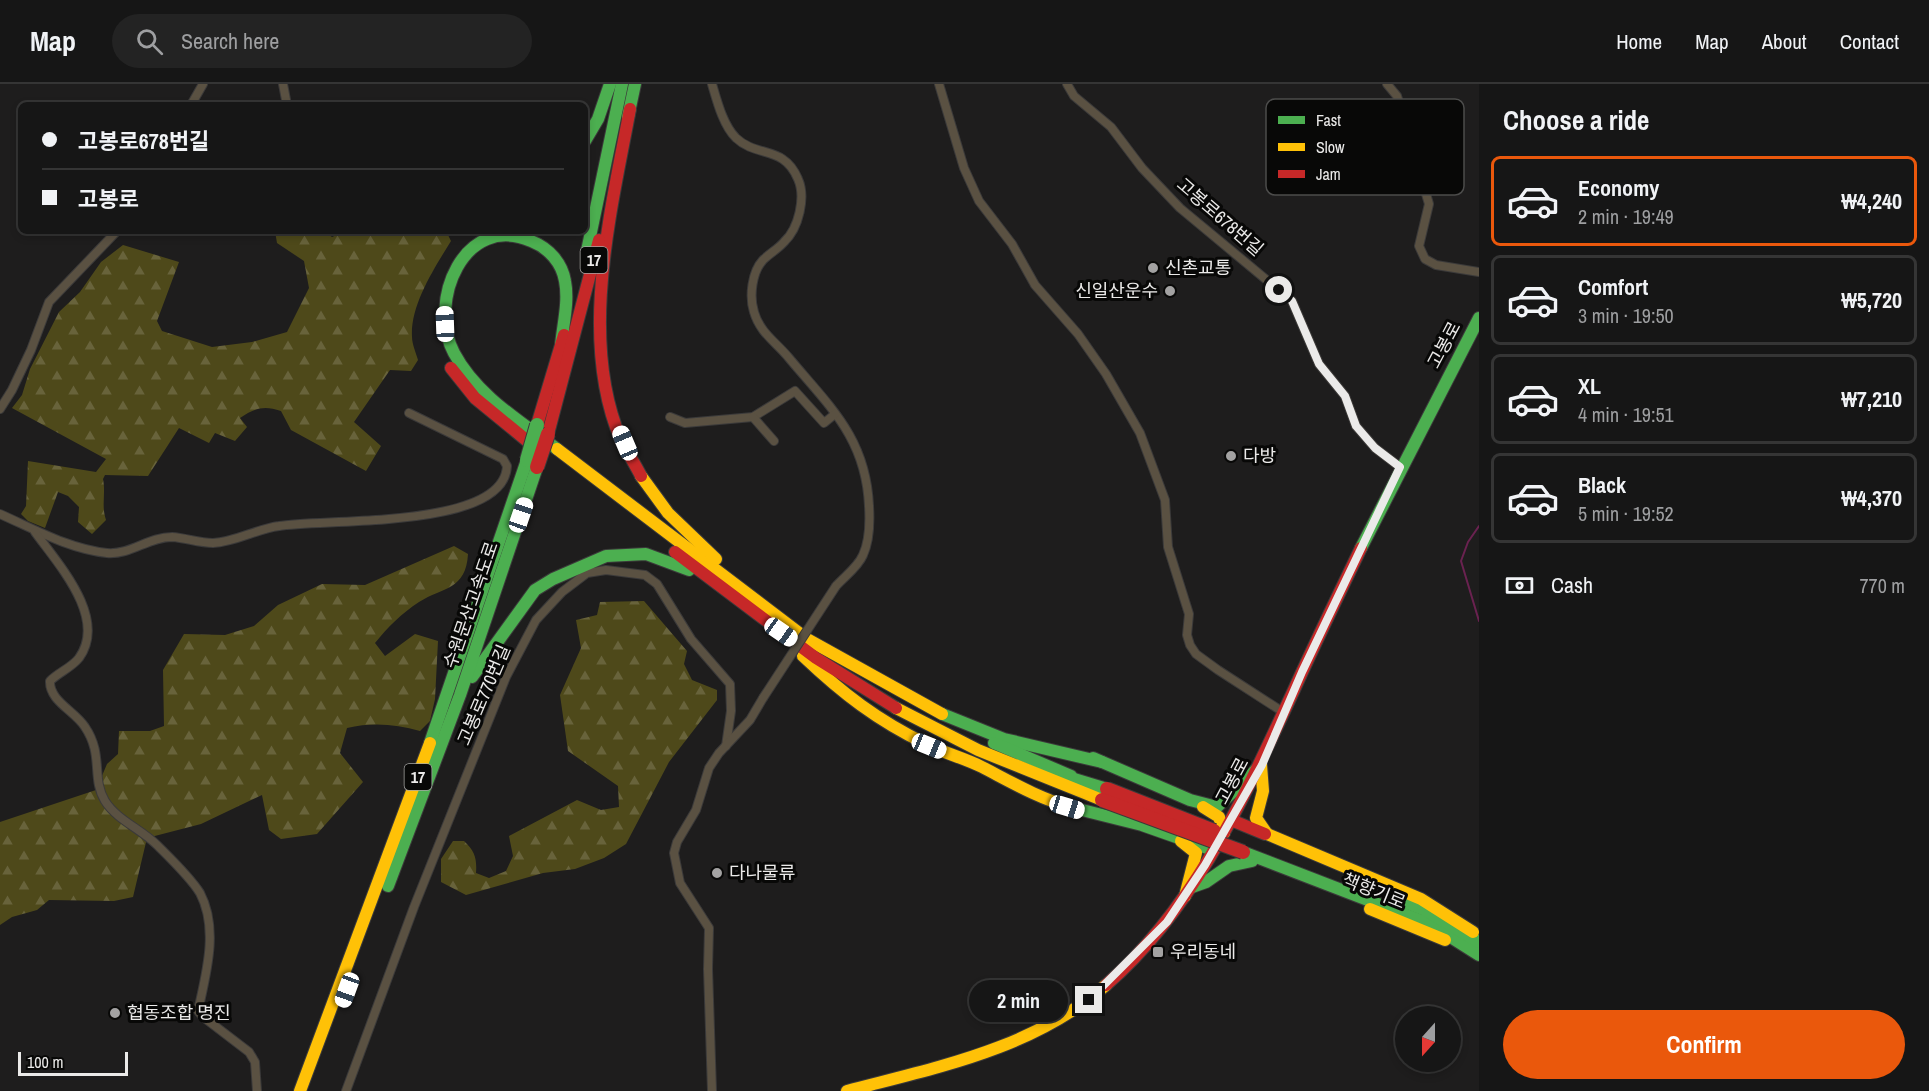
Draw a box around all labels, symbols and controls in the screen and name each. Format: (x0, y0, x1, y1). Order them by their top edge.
search box (112, 14, 532, 68)
text: Map (30, 22, 76, 60)
icon: search (133, 25, 166, 58)
text: Search here (181, 26, 279, 56)
text: Home (1616, 27, 1662, 56)
text: Map (1695, 27, 1729, 56)
text: About (1762, 27, 1807, 56)
text: Contact (1840, 27, 1899, 56)
legend (1266, 99, 1464, 195)
text: Choose a ride (1503, 102, 1649, 138)
text: Fast (1316, 109, 1341, 131)
text: 고봉로678번길 (78, 126, 209, 156)
text: Slow (1316, 136, 1345, 158)
text: Jam (1316, 163, 1341, 185)
street label: 고봉로678번길 (1172, 172, 1269, 261)
text: Economy (1578, 173, 1659, 203)
icon: car (1506, 174, 1560, 228)
text: 고봉로 (78, 184, 139, 214)
text: ₩4,240 (1841, 186, 1902, 216)
text: 2 min · 19:49 (1578, 203, 1674, 230)
road number: 17 (580, 247, 608, 273)
place label: 신촌교통 (1165, 255, 1231, 280)
marker: 신촌교통 (1146, 261, 1160, 275)
text: Comfort (1578, 272, 1648, 302)
icon: car (1506, 273, 1560, 327)
route start (1265, 276, 1292, 303)
place label: 신일산운수 (1075, 278, 1158, 303)
marker: 신일산운수 (1163, 284, 1177, 298)
text: ₩5,720 (1841, 285, 1902, 315)
text: 3 min · 19:50 (1578, 302, 1674, 329)
car (435, 306, 455, 342)
street label: 고봉로 (1421, 317, 1466, 373)
text: XL (1578, 371, 1601, 401)
icon: car (1506, 372, 1560, 426)
text: ₩7,210 (1841, 384, 1902, 414)
text: 4 min · 19:51 (1578, 401, 1674, 428)
car (610, 423, 640, 463)
place label: 다방 (1243, 443, 1276, 468)
marker: 다방 (1224, 449, 1238, 463)
text: Black (1578, 470, 1626, 500)
icon: car (1506, 471, 1560, 525)
text: ₩4,370 (1841, 483, 1902, 513)
car (507, 495, 535, 535)
text: 5 min · 19:52 (1578, 500, 1674, 527)
street label: 수원문산고속도로 (437, 538, 504, 672)
icon: cash (1503, 569, 1536, 602)
text: Cash (1551, 570, 1593, 600)
text: 770 m (1859, 572, 1905, 599)
car (761, 614, 801, 650)
street label: 고봉로770번길 (451, 640, 516, 749)
car (909, 731, 949, 761)
street label: 고봉로 (1209, 753, 1254, 809)
road number: 17 (404, 764, 432, 790)
car (1047, 793, 1087, 821)
place label: 다나물류 (729, 860, 795, 885)
marker: 다나물류 (710, 866, 724, 880)
street label: 책향기로 (1339, 867, 1410, 915)
place label: 우리동네 (1170, 939, 1236, 964)
marker: 우리동네 (1151, 945, 1165, 959)
car (332, 970, 362, 1010)
callout: 2 min (969, 979, 1068, 1021)
route end (1075, 986, 1102, 1013)
text: 2 min (997, 987, 1040, 1014)
place label: 협동조합 명진 (127, 1000, 230, 1025)
marker: 협동조합 명진 (108, 1006, 122, 1020)
north arrow (1395, 1006, 1461, 1072)
map controls (1395, 1006, 1461, 1072)
button: Confirm (1503, 1010, 1905, 1079)
scale bar (18, 1049, 128, 1076)
text: 100 m (27, 1051, 63, 1073)

